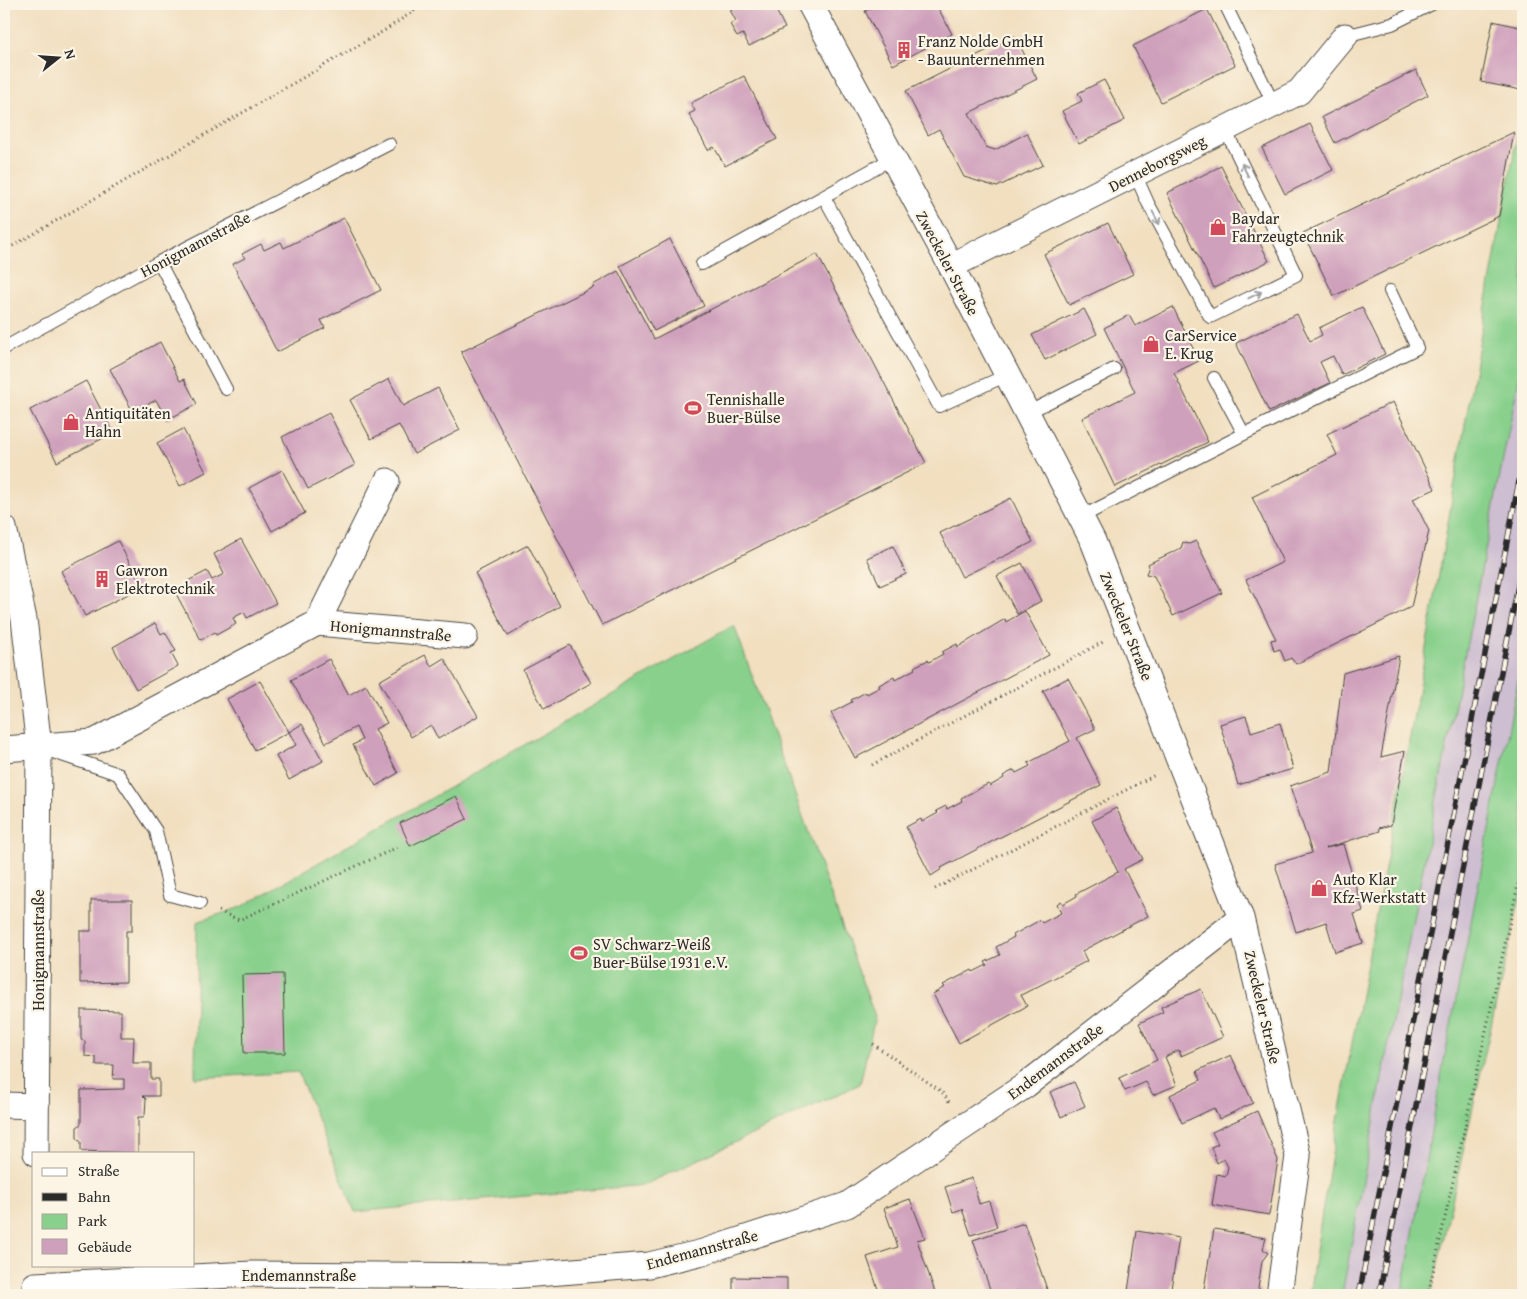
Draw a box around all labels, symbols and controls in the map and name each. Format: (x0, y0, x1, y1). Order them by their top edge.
place label: Franz Nolde GmbH - Bauunternehmen (918, 29, 1045, 71)
north arrow (32, 32, 82, 82)
building icon: Franz Nolde GmbH - Bauunternehmen (894, 40, 914, 60)
text: N (60, 47, 82, 62)
street label: Denneborgsweg (1104, 128, 1210, 198)
one-way arrow (1240, 163, 1250, 178)
street label: Honigmannstraße (136, 205, 254, 283)
street label: Zweckeler Straße (910, 206, 986, 320)
place label: Baydar Fahrzeugtechnik (1232, 206, 1345, 248)
one-way arrow (1152, 210, 1161, 225)
shop icon: Baydar Fahrzeugtechnik (1208, 217, 1228, 237)
one-way arrow (1247, 290, 1262, 300)
place label: CarService E. Krug (1165, 323, 1237, 365)
shop icon: CarService E. Krug (1141, 334, 1161, 354)
place label: Tennishalle Buer-Bülse (707, 387, 785, 429)
sports icon: Tennishalle Buer-Bülse (683, 398, 703, 418)
place label: Antiquitäten Hahn (85, 401, 171, 443)
shop icon: Antiquitäten Hahn (61, 412, 81, 432)
place label: Gawron Elektrotechnik (116, 558, 216, 600)
street label: Zweckeler Straße (1094, 568, 1160, 684)
building icon: Gawron Elektrotechnik (92, 569, 112, 589)
street label: Honigmannstraße (329, 613, 453, 647)
place label: Auto Klar Kfz-Werkstatt (1333, 867, 1427, 909)
shop icon: Auto Klar Kfz-Werkstatt (1309, 878, 1329, 898)
street label: Honigmannstraße (26, 889, 50, 1011)
place label: SV Schwarz-Weiß Buer-Bülse 1931 e.V. (593, 932, 728, 974)
sports icon: SV Schwarz-Weiß Buer-Bülse 1931 e.V. (569, 943, 589, 963)
street label: Zweckeler Straße (1238, 948, 1288, 1066)
street label: Endemannstraße (1002, 1017, 1108, 1105)
legend (32, 1152, 195, 1266)
text: Straße (78, 1160, 120, 1181)
text: Bahn (78, 1186, 111, 1207)
text: Park (78, 1210, 107, 1231)
street label: Endemannstraße (644, 1223, 760, 1275)
text: Gebäude (78, 1236, 132, 1257)
street label: Endemannstraße (242, 1263, 356, 1287)

